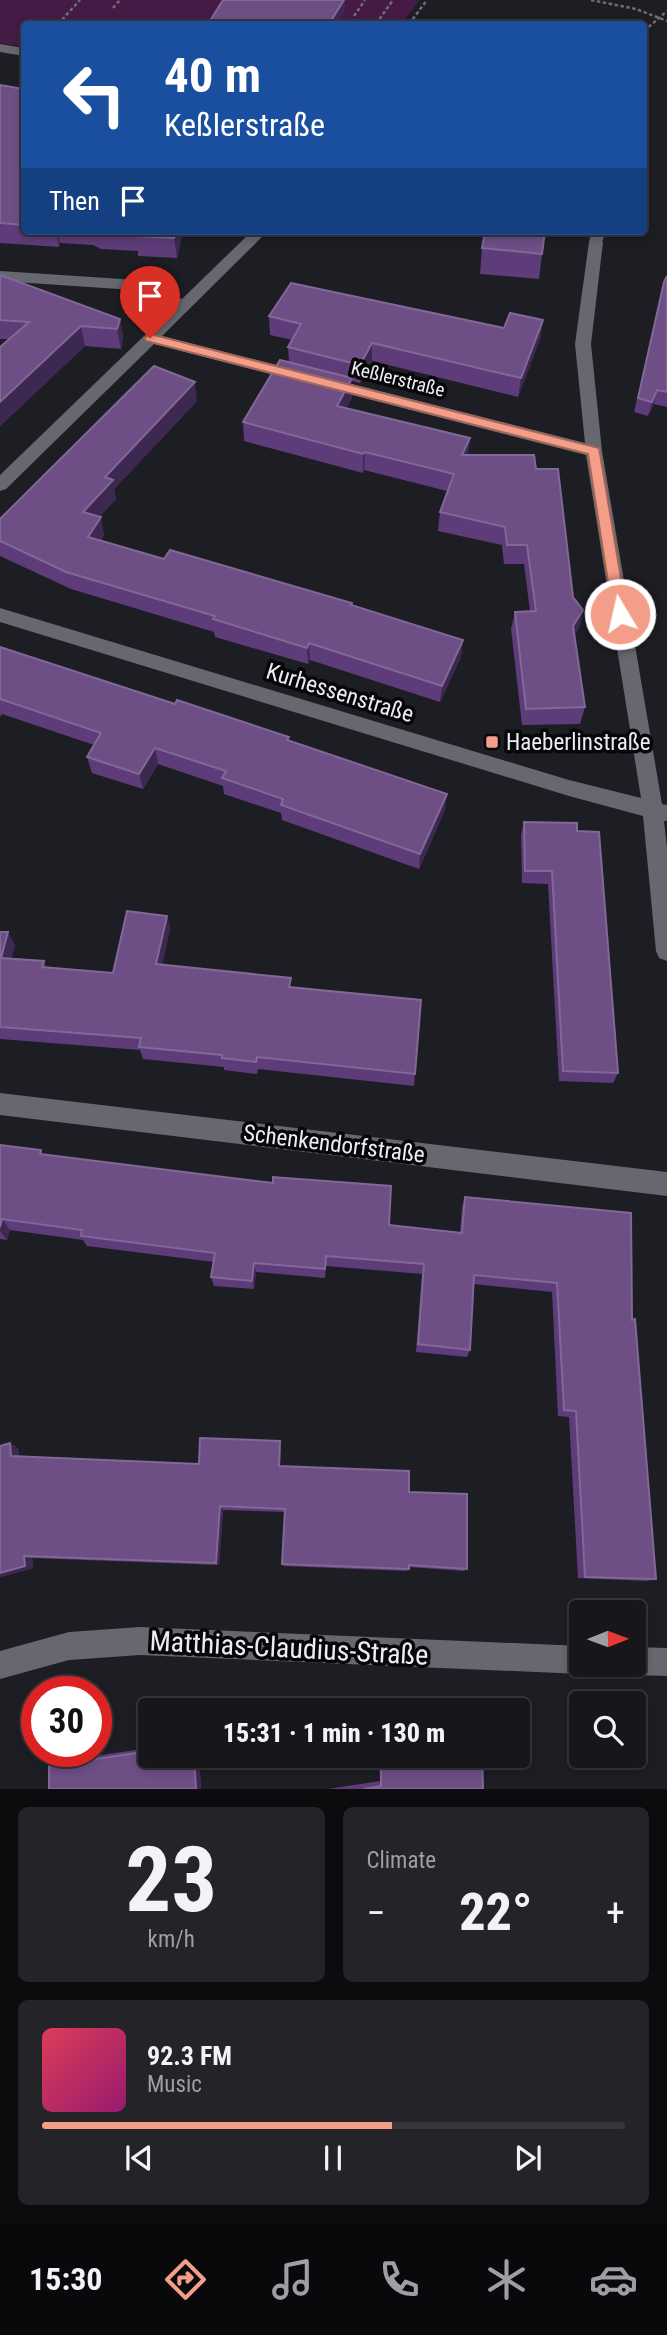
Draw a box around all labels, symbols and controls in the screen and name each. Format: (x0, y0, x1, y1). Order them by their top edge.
text: 40 m (164, 47, 261, 104)
icon: left (49, 49, 140, 140)
text: Keßlerstraße (164, 106, 325, 144)
icon: arrive (114, 182, 152, 220)
text: Then (49, 186, 100, 216)
pin (120, 266, 180, 338)
icon: arrive (131, 277, 169, 315)
street label: Keßlerstraße (349, 356, 447, 402)
position arrow (583, 577, 657, 651)
street label: Kurhessenstraße (263, 658, 417, 728)
place label: Haeberlinstraße (506, 729, 651, 756)
marker: Haeberlinstraße (484, 734, 500, 750)
street label: Schenkendorfstraße (242, 1119, 426, 1169)
north arrow (569, 1600, 646, 1676)
map controls (569, 1600, 646, 1768)
street label: Matthias-Claudius-Straße (149, 1624, 429, 1672)
speed limit sign: 30 (21, 1676, 112, 1767)
button: search (569, 1691, 646, 1768)
text: 15:31 · 1 min · 130 m (223, 1718, 445, 1748)
text: 23 (125, 1827, 217, 1933)
text: Climate (367, 1847, 436, 1874)
text: 22° (459, 1882, 532, 1943)
text: − (367, 1891, 386, 1935)
text: + (606, 1891, 625, 1935)
text: km/h (148, 1926, 195, 1953)
text: 92.3 FM (147, 2041, 232, 2071)
text: Music (147, 2071, 202, 2098)
icon: previous (120, 2139, 158, 2177)
icon: pause (314, 2139, 352, 2177)
icon: next (509, 2139, 547, 2177)
icon: directions (161, 2255, 210, 2304)
icon: music (268, 2255, 317, 2304)
icon: phone (375, 2255, 424, 2304)
icon: climate (482, 2255, 531, 2304)
icon: car (589, 2255, 638, 2304)
text: 15:30 (29, 2260, 102, 2298)

